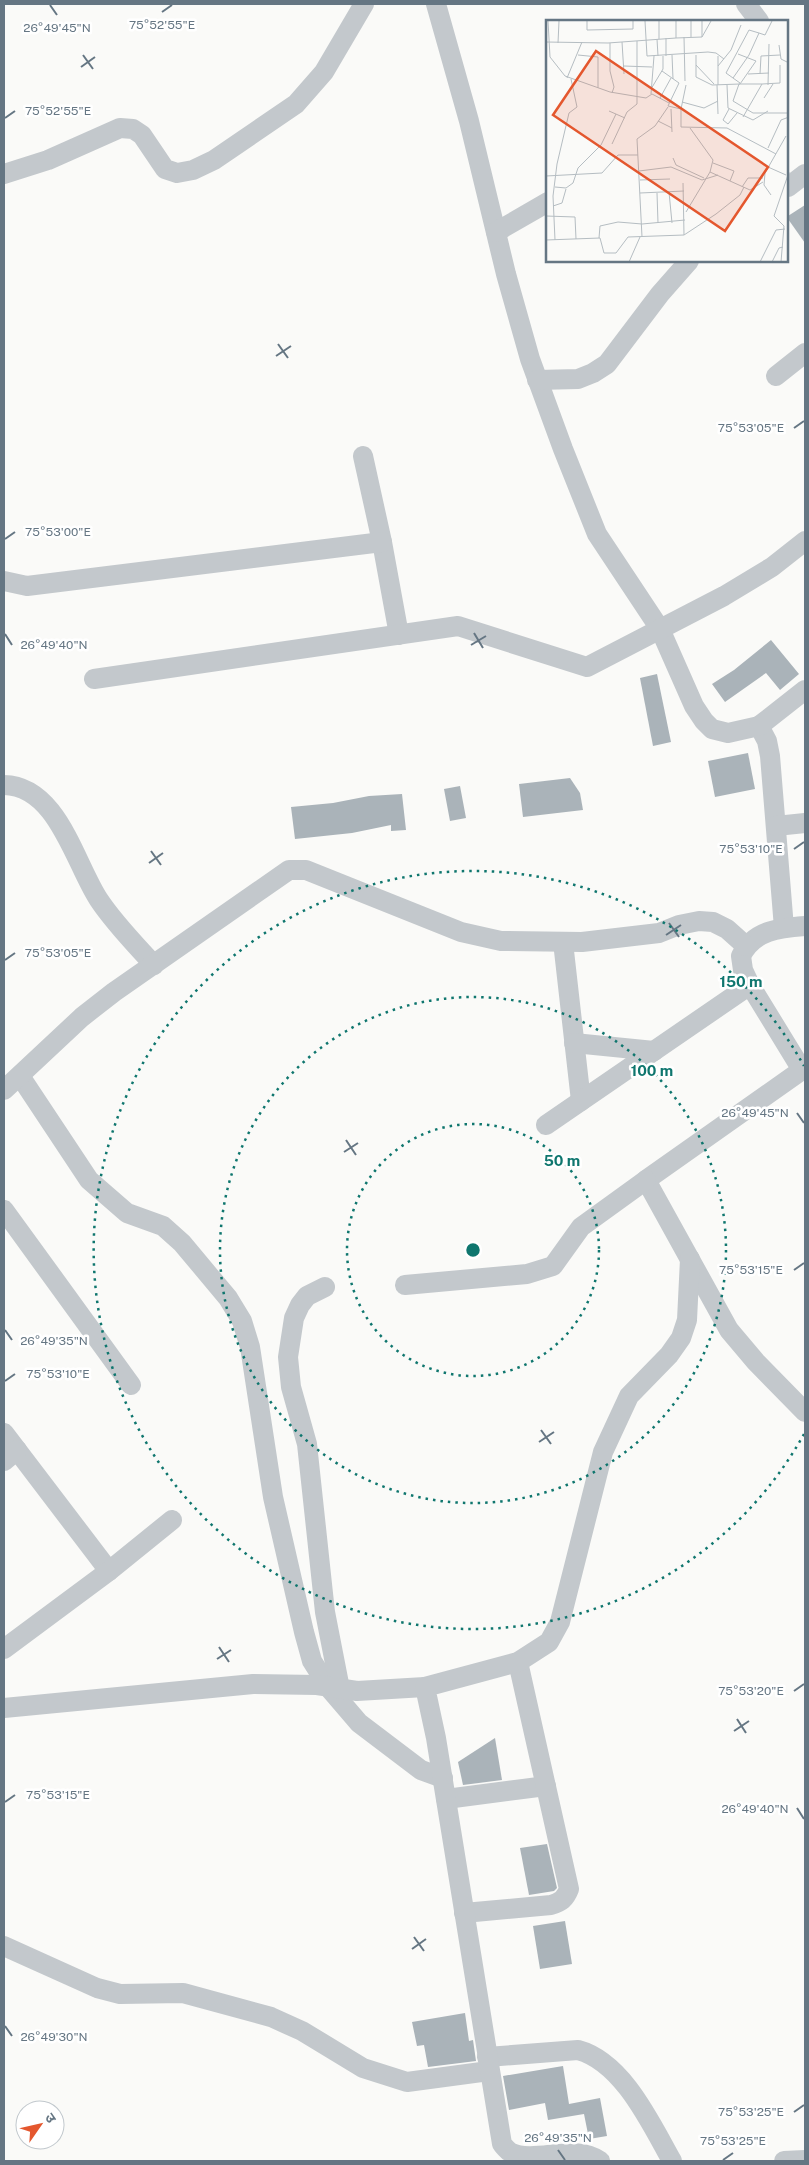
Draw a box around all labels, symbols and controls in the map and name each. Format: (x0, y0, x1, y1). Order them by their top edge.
text: 75°52'55"E (129, 18, 195, 32)
inset map (546, 20, 789, 262)
text: 26°49'45"N (23, 21, 91, 35)
text: 75°52'55"E (25, 104, 91, 118)
text: 75°53'05"E (718, 421, 784, 435)
text: 75°53'00"E (25, 525, 91, 539)
text: 26°49'40"N (20, 638, 88, 652)
text: 75°53'10"E (719, 842, 783, 856)
text: 75°53'05"E (25, 946, 91, 960)
text: 150 m (719, 973, 763, 990)
text: 100 m (631, 1062, 673, 1079)
text: 26°49'45"N (721, 1106, 789, 1120)
text: 50 m (544, 1152, 580, 1169)
centre of rings (464, 1241, 482, 1259)
text: 75°53'15"E (719, 1263, 783, 1277)
text: 26°49'35"N (20, 1334, 88, 1348)
text: 75°53'10"E (26, 1367, 90, 1381)
text: 75°53'20"E (718, 1684, 784, 1698)
text: 75°53'15"E (26, 1788, 90, 1802)
text: 26°49'40"N (721, 1802, 789, 1816)
text: 26°49'30"N (20, 2030, 88, 2044)
north arrow (15, 2100, 65, 2150)
text: 75°53'25"E (718, 2105, 784, 2119)
text: उ (42, 2110, 60, 2126)
text: 26°49'35"N (524, 2131, 592, 2145)
text: 75°53'25"E (700, 2134, 766, 2148)

